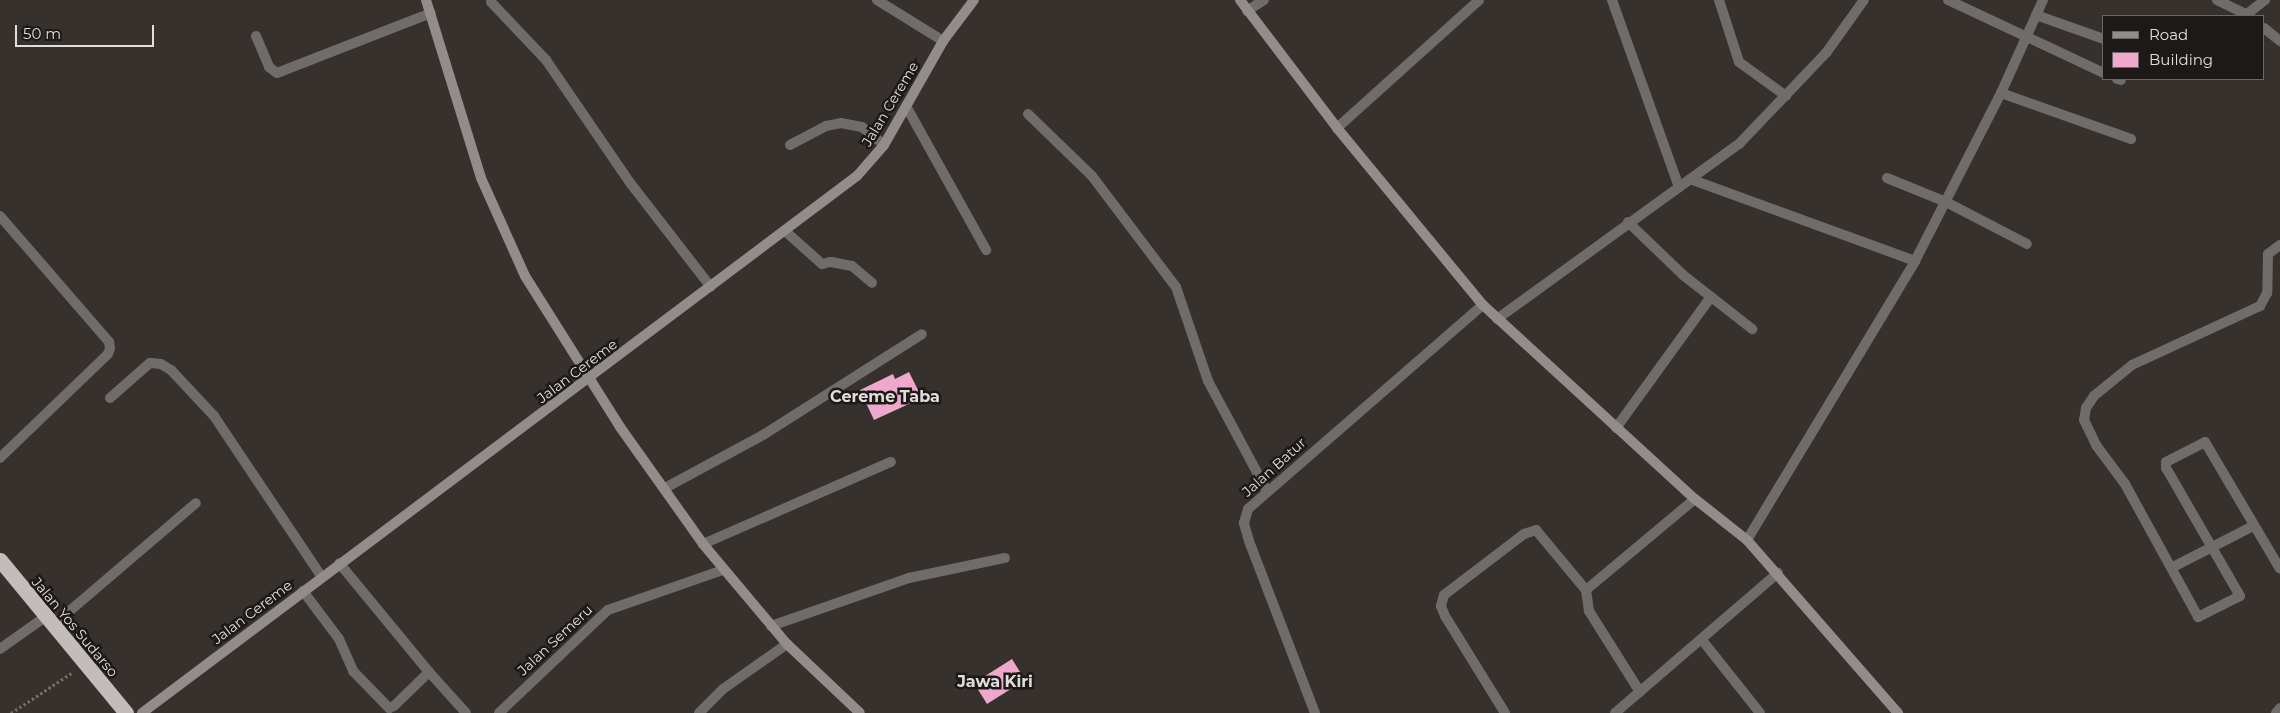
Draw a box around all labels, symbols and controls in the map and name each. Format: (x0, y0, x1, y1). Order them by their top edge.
scale bar (18, 15, 156, 47)
legend (2102, 15, 2265, 80)
text: 50 m (23, 24, 61, 43)
text: Road (2149, 25, 2188, 44)
text: Building (2149, 50, 2213, 69)
street label: Jalan Cereme (858, 59, 922, 149)
street label: Jalan Cereme (534, 335, 620, 407)
district label: Cereme Taba (830, 387, 940, 407)
street label: Jalan Batur (1239, 434, 1309, 500)
street label: Jalan Yos Sudarso (28, 574, 122, 680)
street label: Jalan Cereme (209, 576, 295, 648)
street label: Jalan Semeru (514, 601, 596, 679)
district label: Jawa Kiri (957, 672, 1033, 692)

